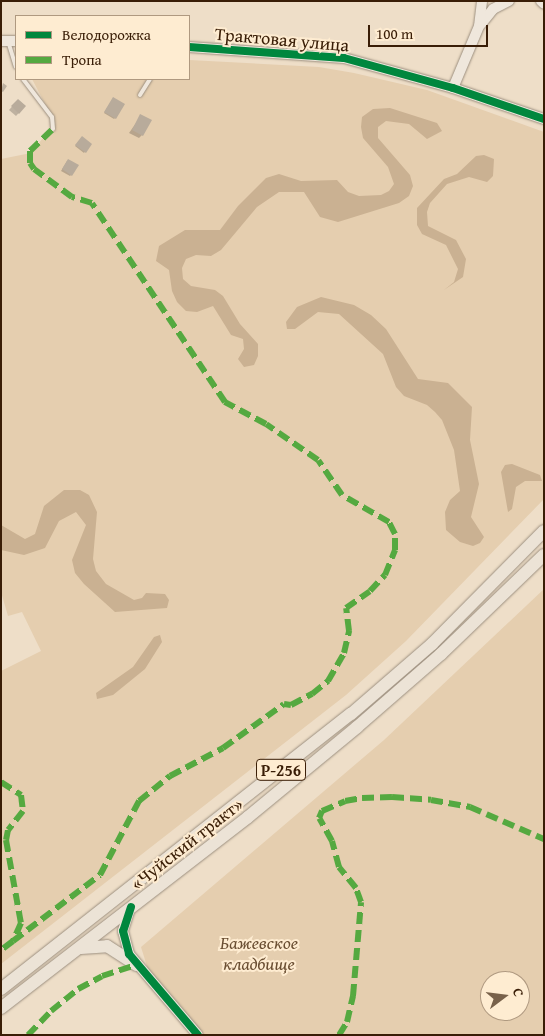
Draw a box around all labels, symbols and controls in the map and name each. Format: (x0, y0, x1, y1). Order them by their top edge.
legend (15, 15, 190, 80)
scale bar (370, 15, 490, 47)
street label: Трактовая улица (214, 23, 350, 57)
text: 100 m (376, 23, 413, 44)
text: Велодорожка (62, 24, 151, 45)
text: Тропа (62, 49, 102, 70)
road number: Р-256 (256, 756, 306, 784)
street label: «Чуйский тракт» (127, 793, 247, 895)
park label: Бажевское кладбище (220, 933, 298, 976)
north arrow (480, 971, 530, 1021)
text: С (508, 986, 529, 999)

